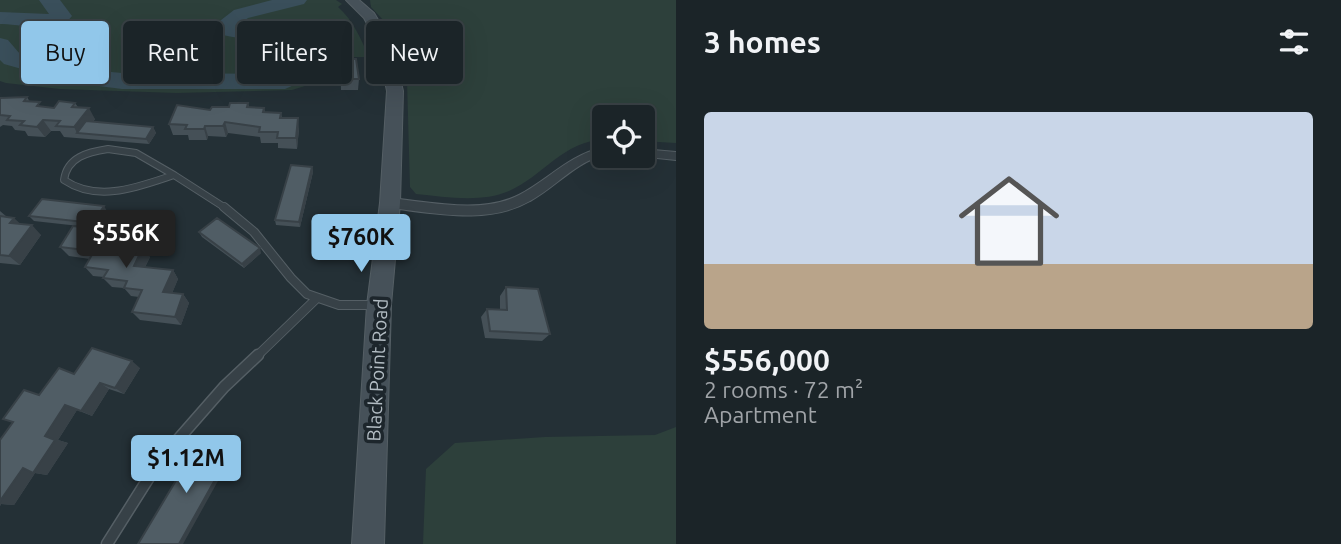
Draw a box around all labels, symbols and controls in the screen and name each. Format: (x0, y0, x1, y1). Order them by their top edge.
chip: Buy (21, 21, 109, 84)
chip: Rent (123, 21, 223, 84)
chip: Filters (237, 21, 352, 84)
chip: New (366, 21, 463, 84)
icon: filters (1275, 23, 1313, 61)
text: 3 homes (704, 25, 821, 59)
map controls (592, 105, 655, 168)
button: locate (592, 105, 655, 168)
icon: home (946, 158, 1072, 284)
pin: $556K (77, 210, 175, 270)
pin: $760K (312, 215, 410, 274)
text: $556K (92, 220, 160, 245)
text: $760K (327, 224, 395, 249)
street label: Black Point Road (362, 298, 392, 442)
text: $556,000 (704, 343, 830, 377)
text: 2 rooms · 72 m² (704, 377, 863, 402)
text: Apartment (704, 402, 817, 427)
pin: $1.12M (129, 435, 243, 495)
text: $1.12M (147, 445, 225, 470)

